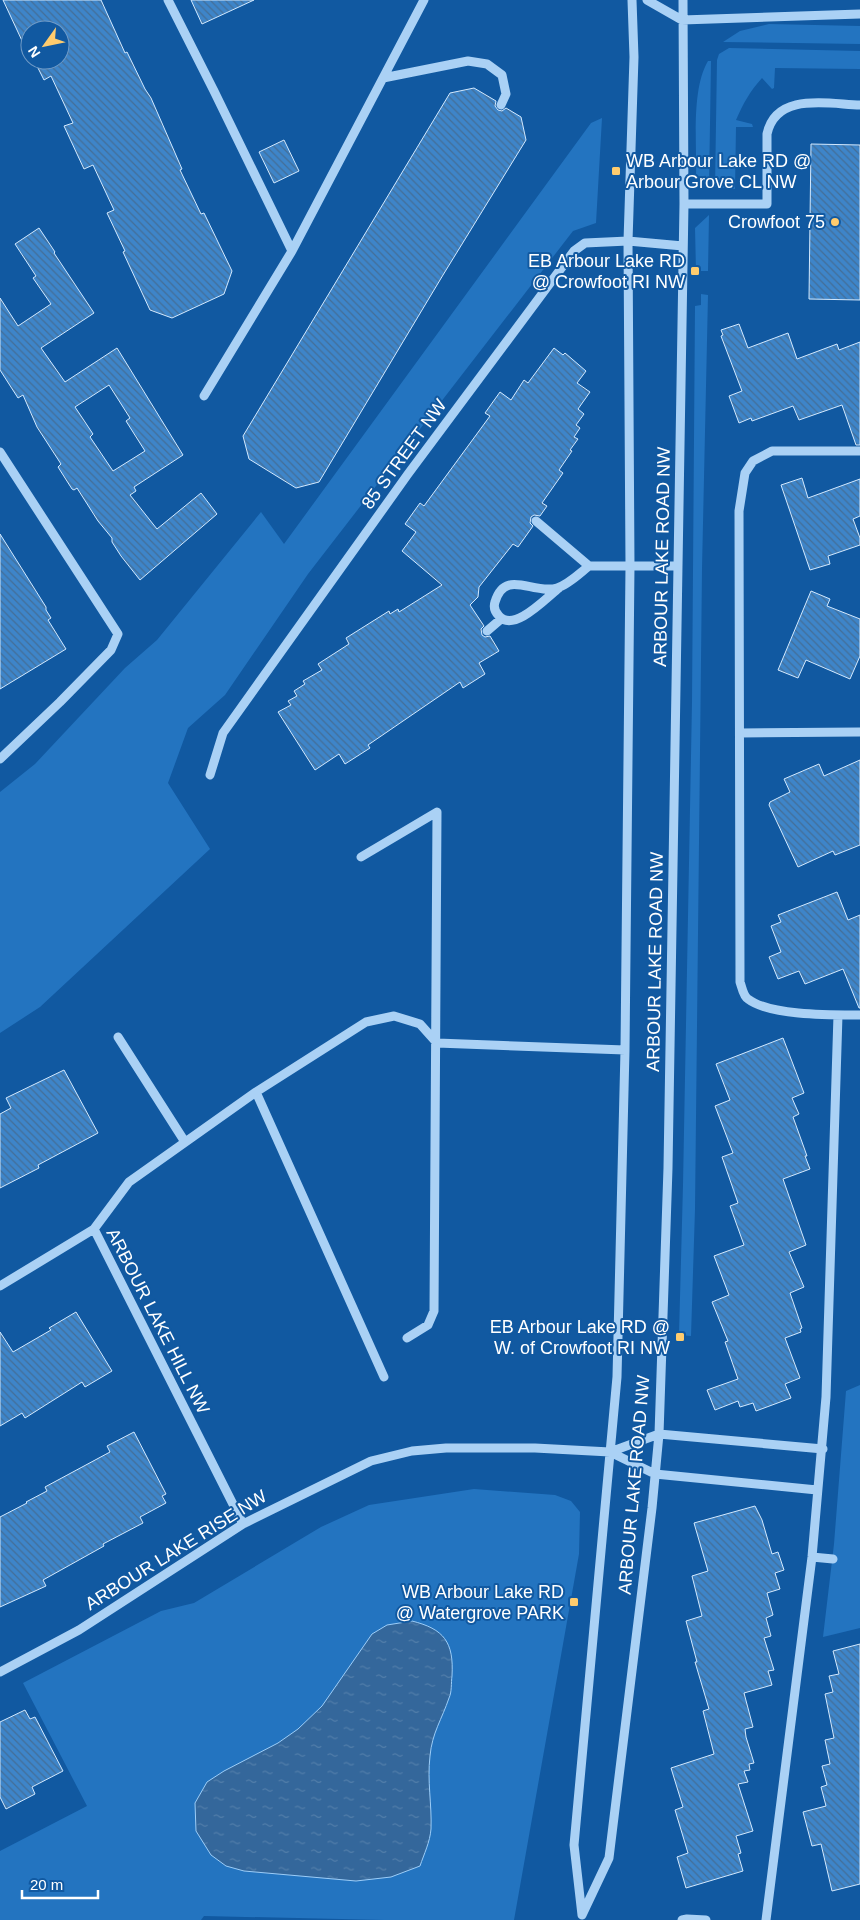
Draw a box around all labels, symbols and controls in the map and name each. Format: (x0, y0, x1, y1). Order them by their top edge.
north arrow (20, 20, 70, 70)
text: N (25, 43, 44, 61)
place label: WB Arbour Lake RD @ Arbour Grove CL NW (626, 151, 811, 192)
marker: WB Arbour Lake RD @ Arbour Grove CL NW (610, 165, 622, 177)
place label: Crowfoot 75 (728, 212, 825, 232)
marker: Crowfoot 75 (829, 216, 841, 228)
place label: EB Arbour Lake RD @ Crowfoot RI NW (528, 251, 685, 292)
marker: EB Arbour Lake RD @ Crowfoot RI NW (689, 265, 701, 277)
street label: 85 STREET NW (357, 395, 451, 513)
street label: ARBOUR LAKE ROAD NW (650, 447, 674, 667)
street label: ARBOUR LAKE ROAD NW (643, 852, 667, 1072)
street label: ARBOUR LAKE HILL NW (102, 1225, 214, 1417)
place label: EB Arbour Lake RD @ W. of Crowfoot RI NW (490, 1317, 670, 1358)
marker: EB Arbour Lake RD @ W. of Crowfoot RI NW (674, 1331, 686, 1343)
street label: ARBOUR LAKE ROAD NW (614, 1375, 654, 1595)
street label: ARBOUR LAKE RISE NW (82, 1486, 270, 1614)
place label: WB Arbour Lake RD @ Watergrove PARK (396, 1582, 564, 1623)
marker: WB Arbour Lake RD @ Watergrove PARK (568, 1596, 580, 1608)
scale bar (22, 1868, 99, 1900)
text: 20 m (30, 1876, 63, 1893)

